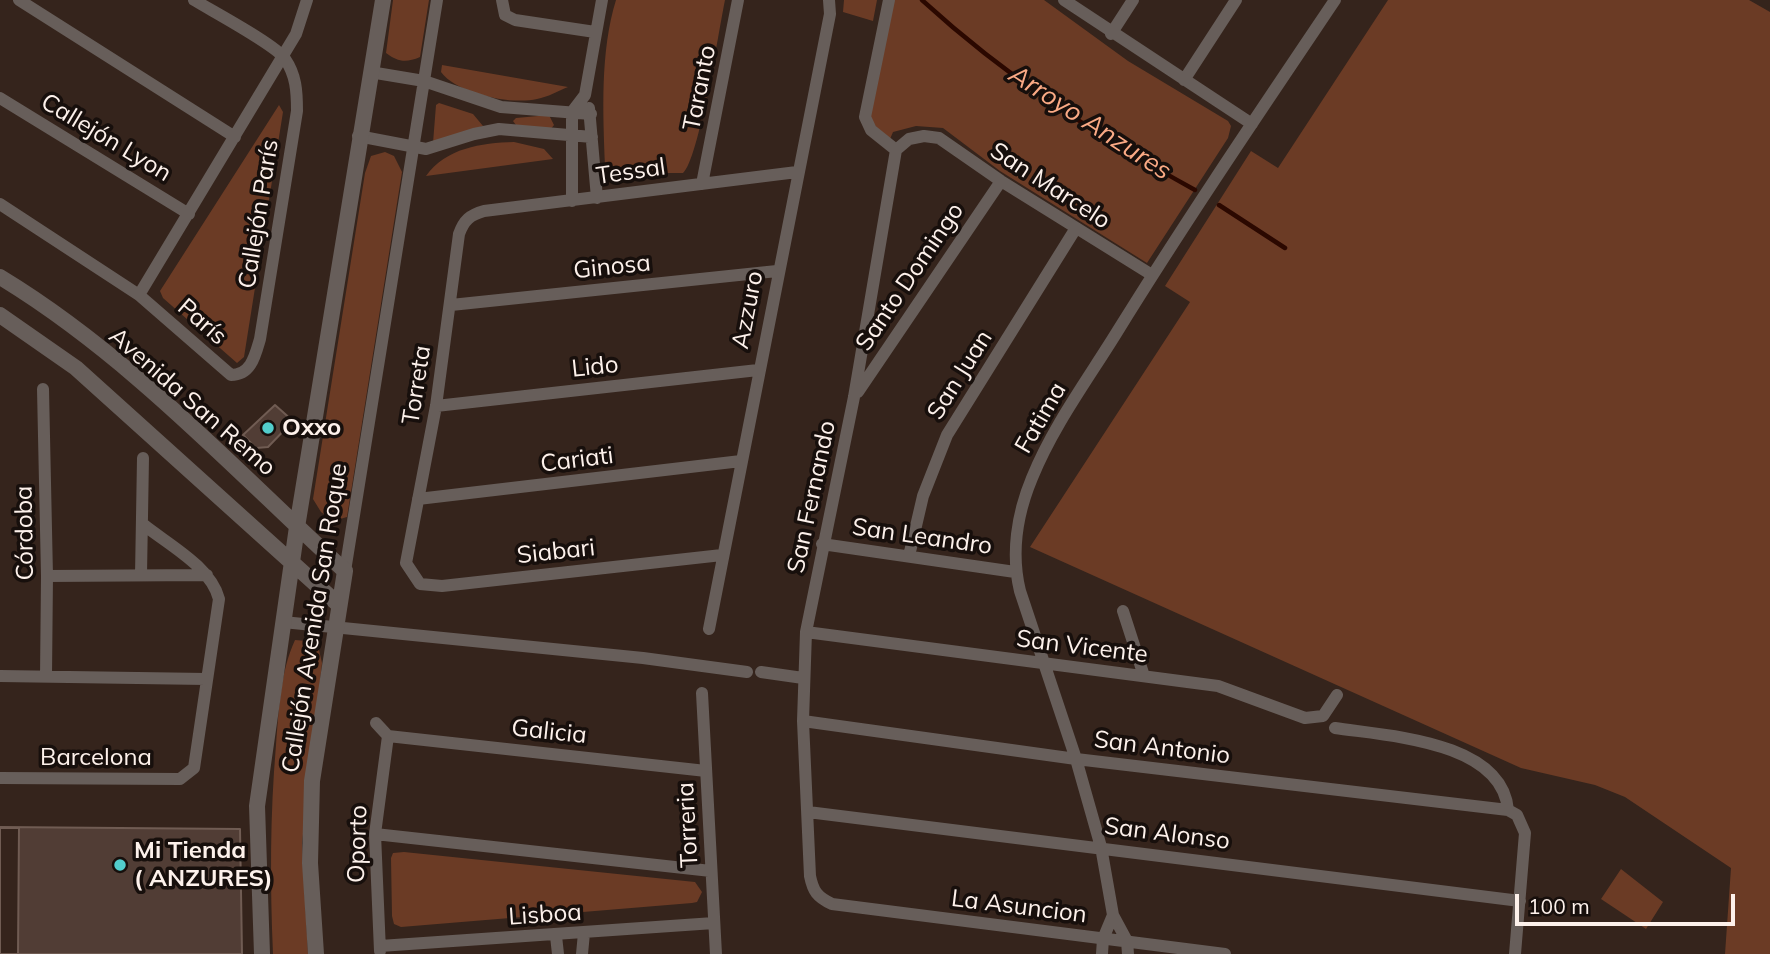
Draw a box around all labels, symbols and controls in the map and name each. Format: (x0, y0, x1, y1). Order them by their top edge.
street label: Taranto (678, 43, 722, 133)
water label: Arroyo Anzures (1003, 59, 1177, 187)
street label: Callejón Lyon (36, 88, 176, 188)
street label: Callejón París (233, 137, 285, 291)
street label: San Marcelo (985, 137, 1115, 235)
street label: Tessal (595, 153, 667, 191)
street label: Santo Domingo (850, 198, 970, 356)
street label: Ginosa (572, 249, 652, 285)
street label: Azzuro (726, 269, 770, 351)
street label: París (172, 293, 232, 351)
street label: Avenida San Remo (103, 322, 281, 482)
street label: San Juan (921, 325, 999, 425)
street label: Torreta (397, 343, 437, 427)
street label: Lido (570, 350, 620, 384)
street label: Fatima (1009, 377, 1073, 459)
place label: Oxxo (282, 414, 341, 442)
street label: San Fernando (782, 418, 842, 576)
marker: Oxxo (260, 420, 276, 436)
street label: Cariati (539, 441, 615, 479)
street label: Callejón Avenida San Roque (276, 461, 354, 775)
street label: Córdoba (10, 485, 40, 581)
street label: San Leandro (850, 513, 994, 561)
street label: Siabari (516, 534, 596, 570)
street label: San Vicente (1015, 625, 1149, 669)
street label: Galicia (510, 714, 588, 750)
street label: San Antonio (1092, 725, 1232, 771)
street label: Barcelona (40, 744, 152, 772)
street label: Torreria (671, 782, 705, 868)
street label: Oporto (342, 805, 374, 883)
street label: San Alonso (1103, 812, 1231, 856)
place label: Mi Tienda ( ANZURES) (134, 837, 273, 893)
marker: Mi Tienda ( ANZURES) (112, 857, 128, 873)
scale bar (1518, 880, 1738, 924)
street label: La Asuncion (950, 884, 1088, 930)
text: 100 m (1528, 893, 1590, 919)
street label: Lisboa (507, 898, 583, 932)

